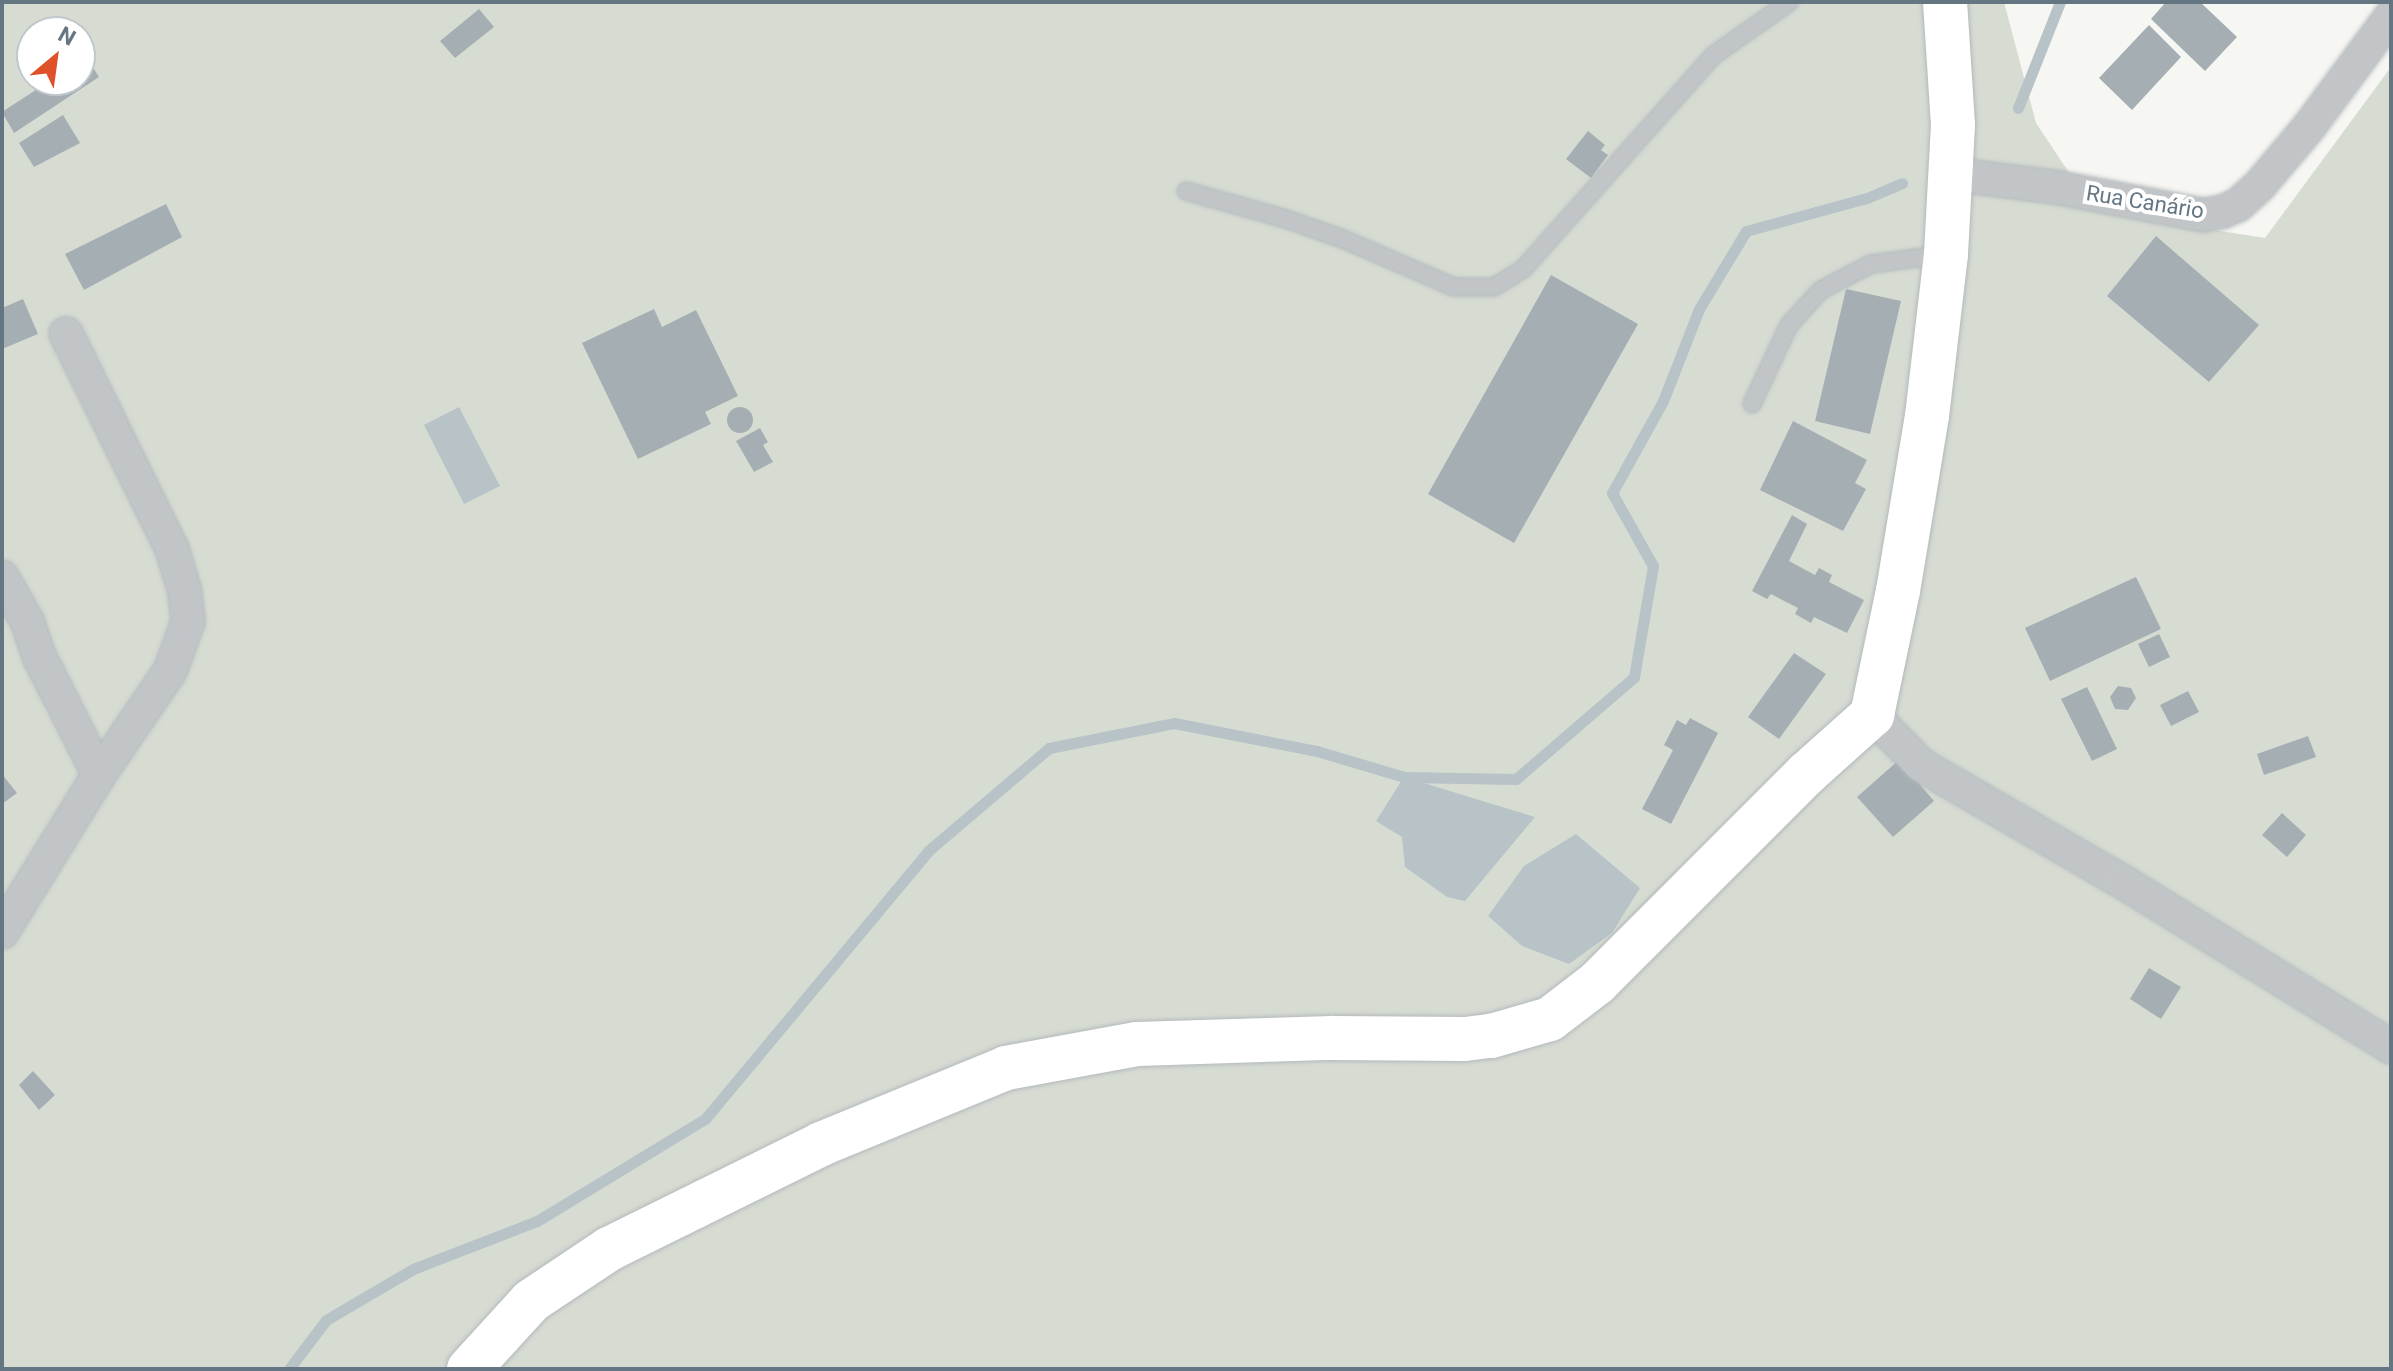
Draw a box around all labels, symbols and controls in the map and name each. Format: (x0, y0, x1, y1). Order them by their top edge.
north arrow (16, 16, 96, 96)
text: N (54, 22, 80, 51)
street label: Rua Canário (2084, 180, 2206, 224)

